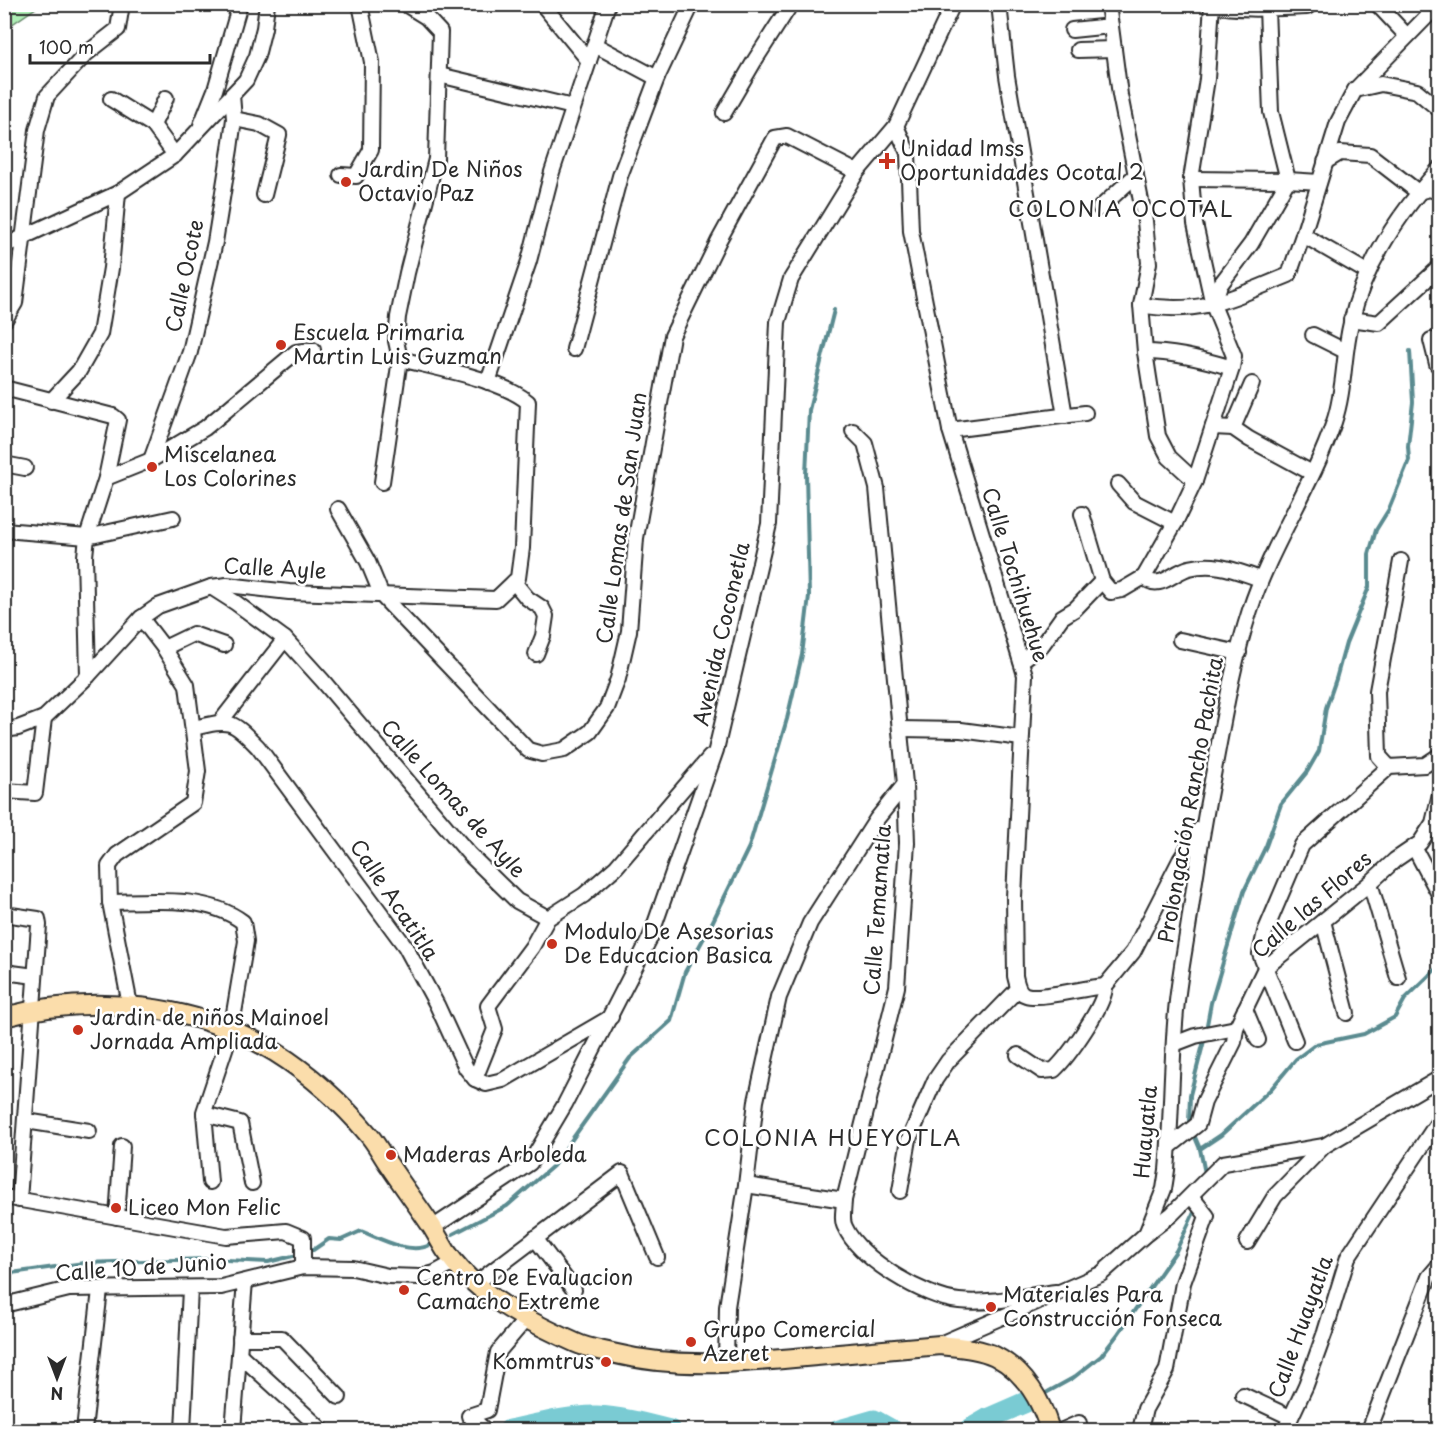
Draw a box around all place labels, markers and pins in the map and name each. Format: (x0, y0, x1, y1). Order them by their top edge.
place label: Unidad Imss Oportunidades Ocotal 2 (900, 131, 1144, 187)
place label: Jardin De Niños Octavio Paz (358, 152, 523, 208)
marker: Unidad Imss Oportunidades Ocotal 2 (878, 152, 896, 170)
marker: Jardin De Niños Octavio Paz (339, 175, 353, 189)
place label: Escuela Primaria Martin Luis Guzman (293, 315, 502, 371)
marker: Escuela Primaria Martin Luis Guzman (274, 338, 288, 352)
place label: Miscelanea Los Colorines (164, 437, 296, 493)
marker: Miscelanea Los Colorines (145, 460, 159, 474)
place label: Modulo De Asesorias De Educacion Basica (564, 914, 774, 970)
marker: Modulo De Asesorias De Educacion Basica (545, 937, 559, 951)
place label: Jardin de niños Mainoel Jornada Ampliada (90, 1000, 329, 1056)
marker: Jardin de niños Mainoel Jornada Ampliada (71, 1023, 85, 1037)
place label: Maderas Arboleda (403, 1137, 587, 1169)
marker: Maderas Arboleda (384, 1148, 398, 1162)
place label: Liceo Mon Felic (128, 1190, 281, 1222)
marker: Liceo Mon Felic (109, 1201, 123, 1215)
place label: Centro De Evaluacion Camacho Extreme (416, 1260, 633, 1316)
place label: Materiales Para Construcción Fonseca (1003, 1277, 1222, 1333)
marker: Centro De Evaluacion Camacho Extreme (397, 1283, 411, 1297)
marker: Materiales Para Construcción Fonseca (984, 1300, 998, 1314)
place label: Grupo Comercial Azeret (703, 1312, 876, 1368)
marker: Grupo Comercial Azeret (684, 1335, 698, 1349)
place label: Kommtrus (492, 1344, 594, 1376)
marker: Kommtrus (599, 1355, 613, 1369)

